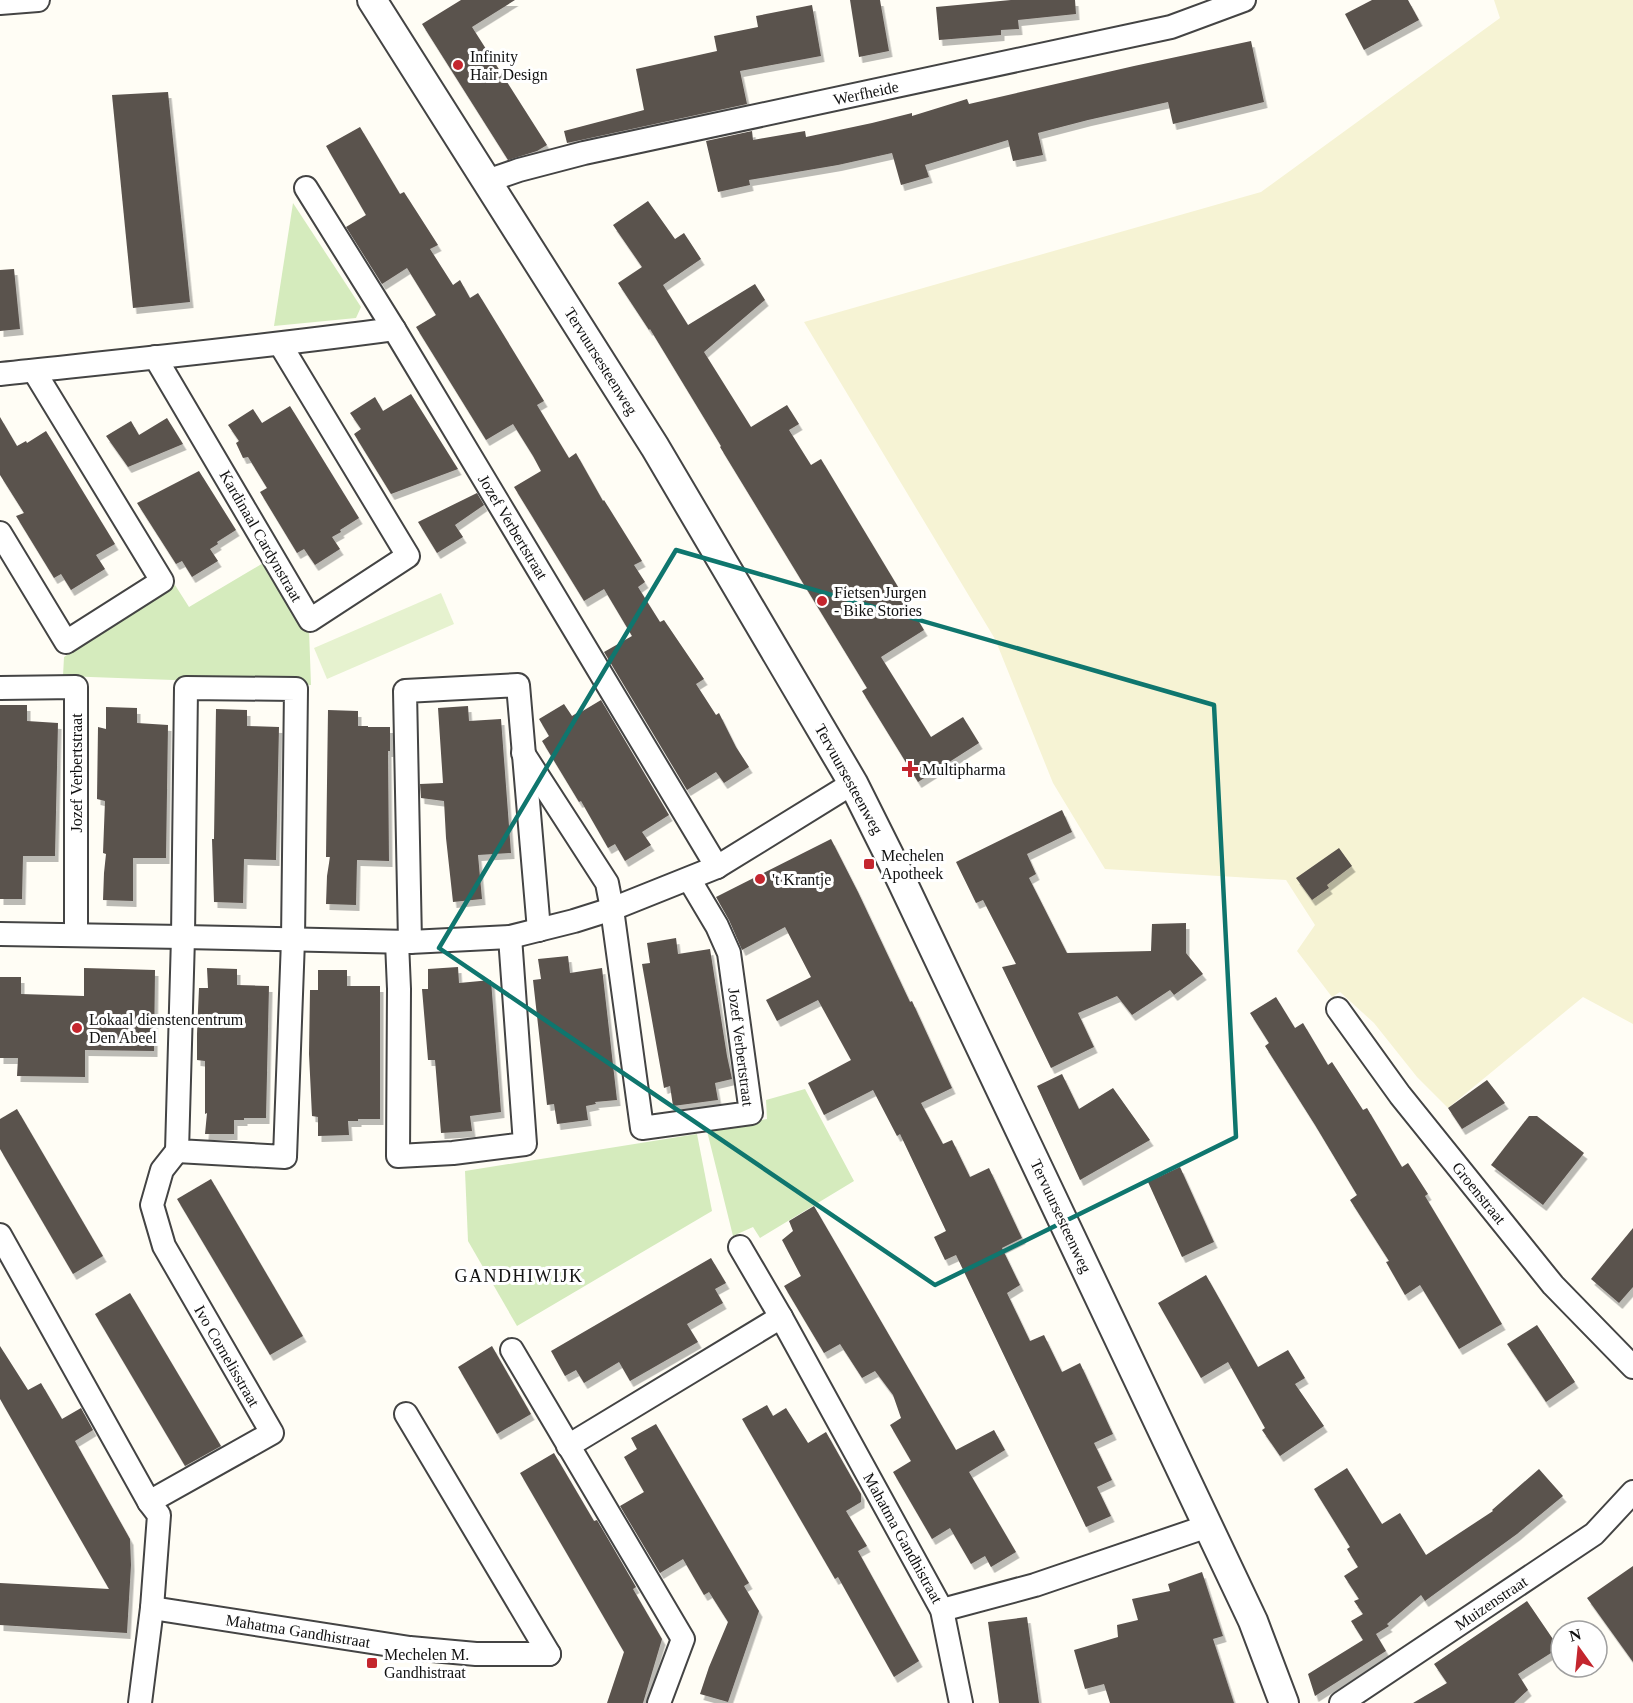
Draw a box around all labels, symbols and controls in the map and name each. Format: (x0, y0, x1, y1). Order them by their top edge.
place label: Infinity Hair Design (470, 48, 548, 84)
marker: Infinity Hair Design (451, 58, 465, 72)
street label: Werfheide (832, 78, 900, 108)
street label: Tervuursesteenweg (560, 304, 641, 418)
street label: Kardinaal Cardynstraat (216, 467, 306, 606)
street label: Jozef Verbertstraat (475, 472, 551, 583)
place label: Fietsen Jurgen - Bike Stories (834, 584, 927, 619)
marker: Fietsen Jurgen - Bike Stories (815, 594, 829, 608)
street label: Jozef Verbertstraat (68, 713, 85, 833)
street label: Tervuursesteenweg (811, 721, 886, 838)
place label: Multipharma (922, 761, 1006, 779)
marker: Multipharma (903, 762, 917, 776)
place label: Mechelen Apotheek (881, 847, 944, 883)
marker: Mechelen Apotheek (862, 857, 876, 871)
place label: 't Krantje (772, 871, 831, 889)
marker: 't Krantje (753, 872, 767, 886)
street label: Jozef Verbertstraat (725, 987, 757, 1108)
place label: Lokaal dienstencentrum Den Abeel (89, 1011, 244, 1046)
marker: Lokaal dienstencentrum Den Abeel (70, 1021, 84, 1035)
street label: Tervuursesteenweg (1026, 1157, 1095, 1276)
street label: Groenstraat (1449, 1159, 1509, 1228)
district label: GANDHIWIJK (455, 1266, 583, 1286)
street label: Ivo Cornelisstraat (191, 1302, 263, 1410)
street label: Mahatma Gandhistraat (860, 1470, 946, 1607)
street label: Muizenstraat (1452, 1572, 1531, 1633)
street label: Mahatma Gandhistraat (224, 1611, 372, 1651)
north arrow (1549, 1619, 1609, 1679)
text: N (1567, 1625, 1583, 1645)
place label: Mechelen M. Gandhistraat (384, 1646, 469, 1681)
marker: Mechelen M. Gandhistraat (365, 1656, 379, 1670)

